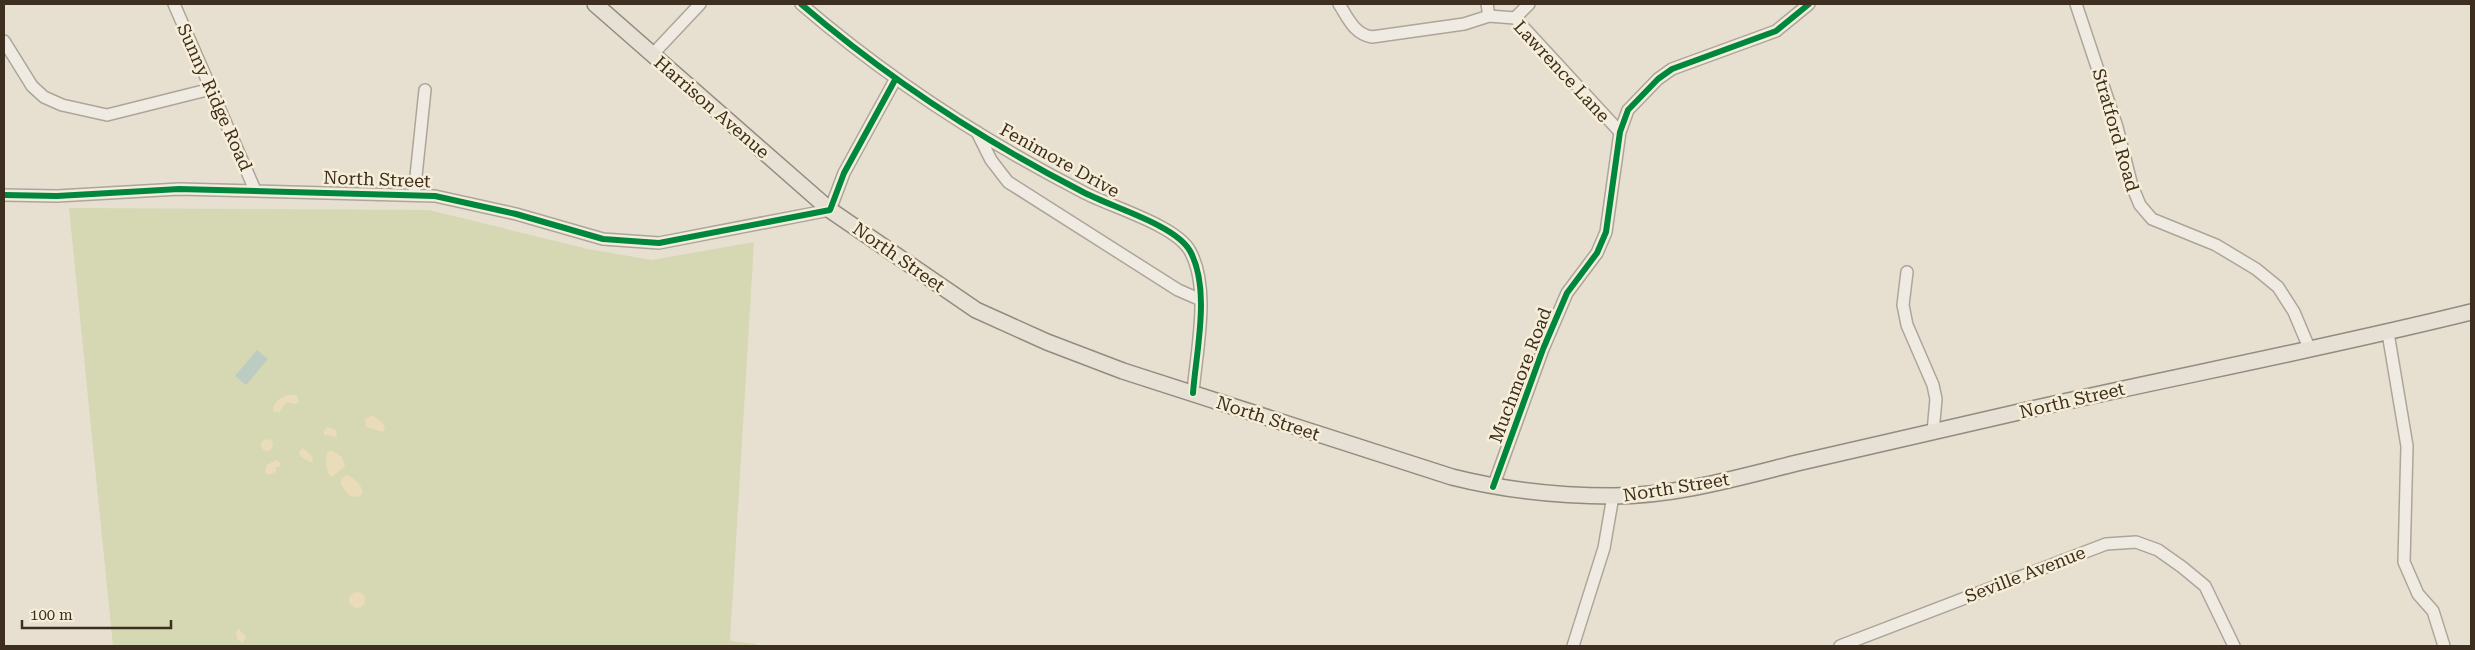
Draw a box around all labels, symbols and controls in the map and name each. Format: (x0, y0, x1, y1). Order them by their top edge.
street label: Lawrence Lane (1510, 16, 1615, 126)
street label: Sunny Ridge Road (173, 20, 257, 174)
street label: Harrison Avenue (650, 51, 774, 163)
street label: Stratford Road (2088, 66, 2144, 194)
street label: Fenimore Drive (997, 118, 1124, 202)
street label: North Street (323, 167, 431, 191)
street label: North Street (849, 218, 949, 297)
street label: Muchmore Road (1485, 304, 1556, 446)
street label: North Street (2017, 378, 2127, 422)
street label: North Street (1214, 391, 1323, 445)
street label: North Street (1621, 468, 1731, 506)
street label: Seville Avenue (1962, 541, 2088, 607)
scale bar (22, 598, 171, 630)
text: 100 m (30, 606, 73, 624)

